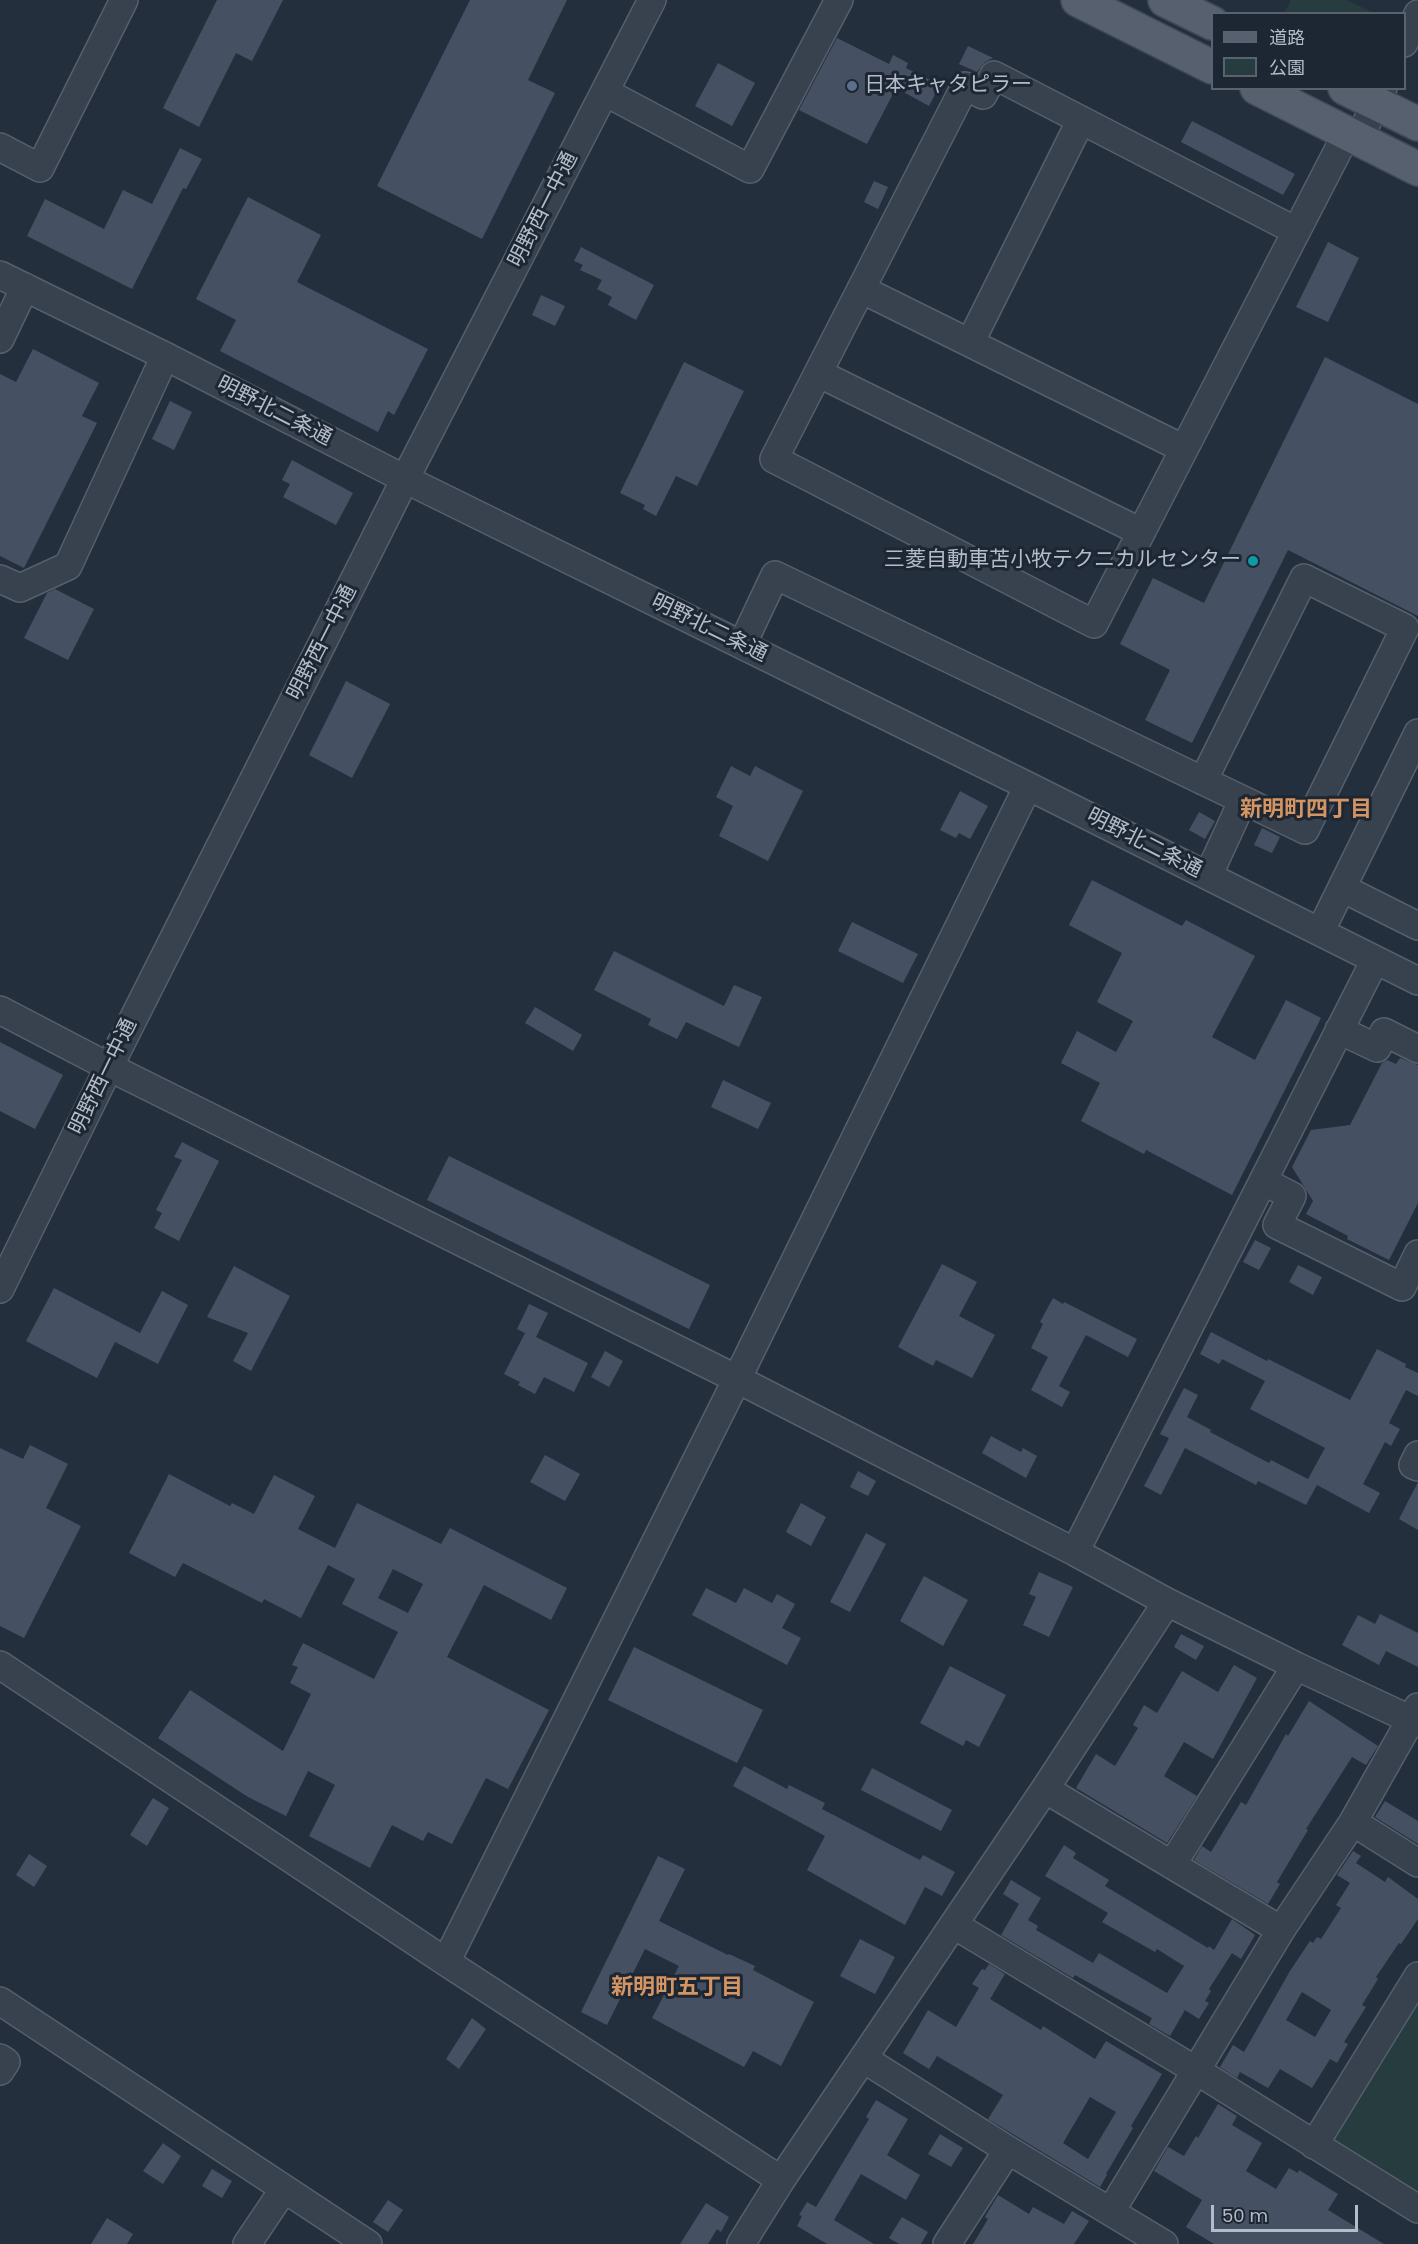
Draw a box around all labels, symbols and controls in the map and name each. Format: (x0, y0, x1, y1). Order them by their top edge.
legend (1211, 12, 1406, 90)
text: 道路 (1269, 25, 1305, 50)
text: 公園 (1269, 55, 1305, 80)
place label: 日本キャタピラー (864, 73, 1032, 99)
marker: 日本キャタピラー (845, 79, 859, 93)
street label: 明野西一中通 (504, 148, 584, 272)
street label: 明野北二条通 (212, 372, 336, 452)
place label: 三菱自動車苫小牧テクニカルセンター (884, 548, 1241, 574)
marker: 三菱自動車苫小牧テクニカルセンター (1246, 554, 1260, 568)
street label: 明野西一中通 (283, 581, 363, 705)
street label: 明野北二条通 (647, 590, 771, 668)
district label: 新明町四丁目 (1240, 797, 1372, 823)
street label: 明野北二条通 (1082, 804, 1206, 884)
street label: 明野西一中通 (65, 1015, 143, 1139)
district label: 新明町五丁目 (611, 1975, 743, 2001)
scale bar (1214, 2193, 1361, 2231)
text: 50 m (1222, 2203, 1268, 2228)

